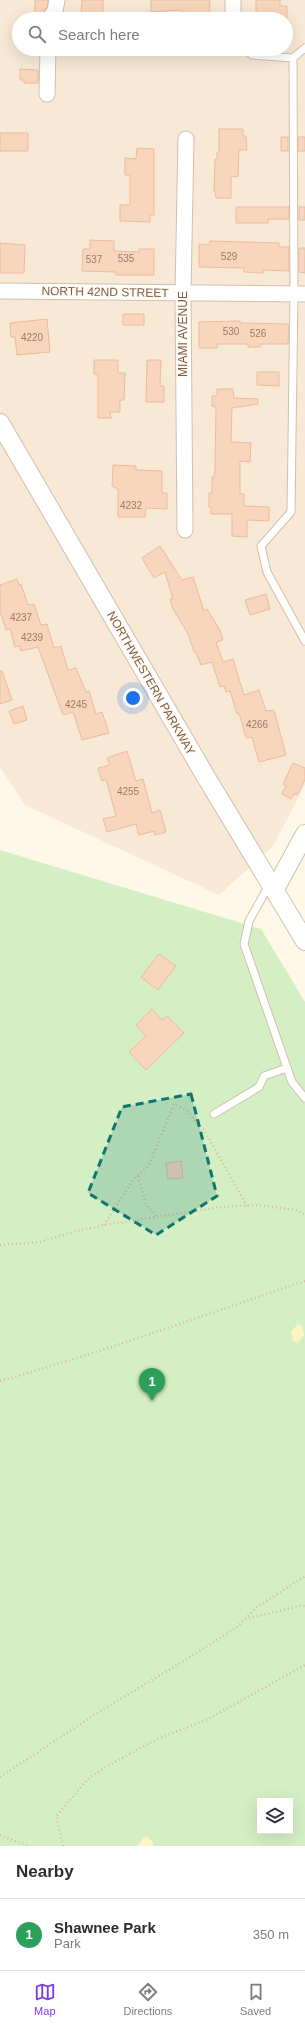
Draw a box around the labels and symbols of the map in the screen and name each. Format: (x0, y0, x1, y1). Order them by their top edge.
house number: 529 (221, 251, 238, 262)
house number: 535 (118, 253, 135, 264)
house number: 537 (86, 254, 103, 265)
street label: NORTH 42ND STREET (41, 284, 169, 300)
street label: MIAMI AVENUE (176, 291, 190, 377)
house number: 530 (223, 326, 240, 337)
house number: 526 (250, 328, 267, 339)
house number: 4220 (21, 332, 44, 343)
house number: 4232 (120, 500, 143, 511)
street label: NORTHWESTERN PARKWAY (104, 609, 198, 757)
house number: 4237 (10, 612, 33, 623)
house number: 4239 (21, 632, 44, 643)
your location (123, 688, 143, 708)
house number: 4245 (65, 699, 88, 710)
house number: 4266 (246, 719, 269, 730)
house number: 4255 (117, 786, 140, 797)
pin: 1 (139, 1368, 165, 1401)

